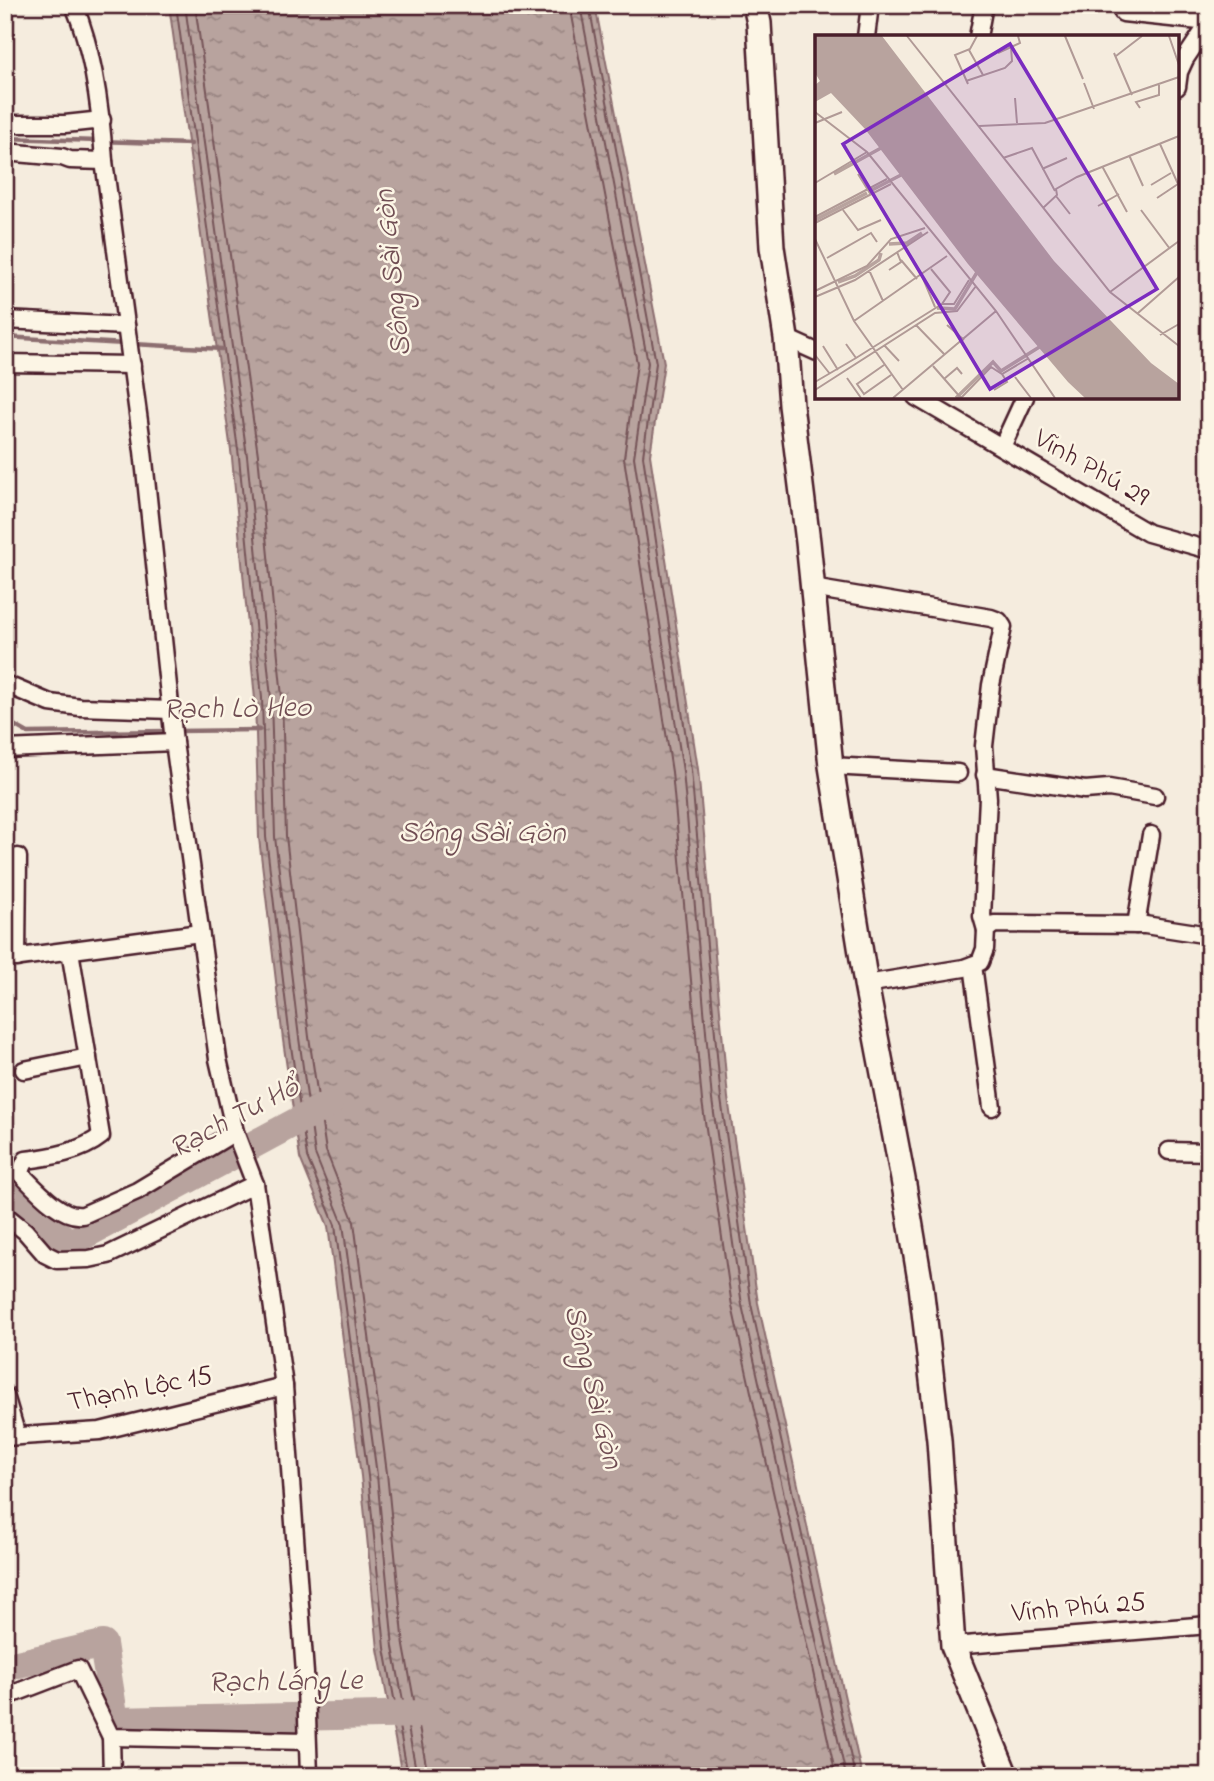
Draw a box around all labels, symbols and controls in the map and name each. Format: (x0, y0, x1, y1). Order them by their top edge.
inset map (815, 35, 1179, 399)
water label: Sông Sài Gòn (363, 186, 425, 358)
street label: Vĩnh Phú 29 (1025, 419, 1157, 519)
water label: Rạch Lò Heo (162, 687, 313, 733)
water label: Sông Sài Gòn (398, 812, 567, 856)
water label: Rạch Tư Hổ (162, 1064, 312, 1171)
water label: Sông Sài Gòn (550, 1301, 634, 1475)
street label: Thạnh Lộc 15 (64, 1356, 216, 1424)
street label: Vĩnh Phú 25 (1009, 1583, 1148, 1635)
water label: Rạch Láng Le (207, 1660, 364, 1706)

